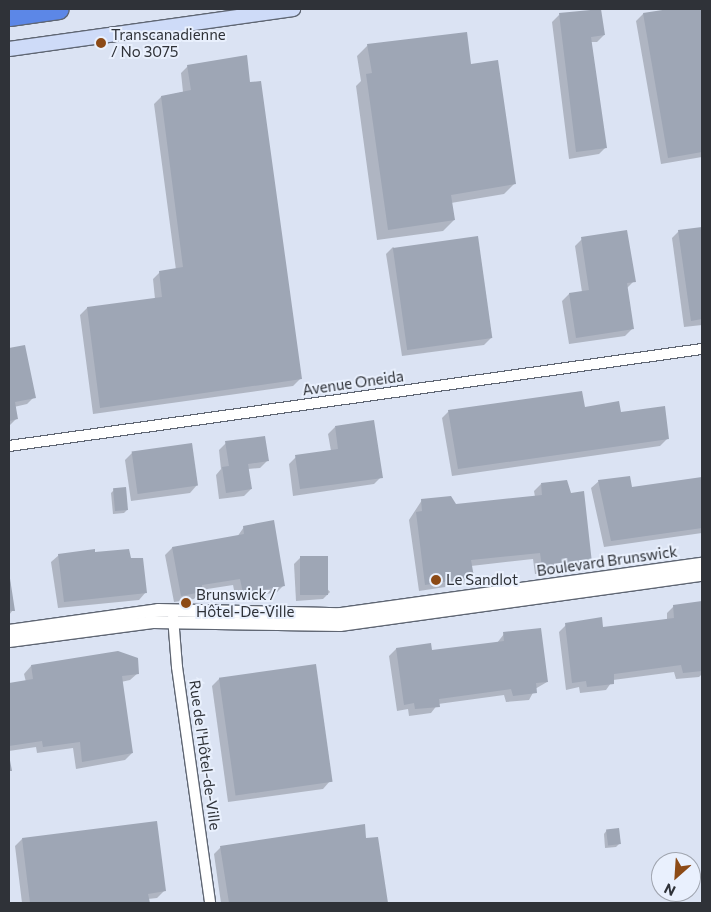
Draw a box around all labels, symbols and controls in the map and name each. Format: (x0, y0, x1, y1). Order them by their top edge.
place label: Transcanadienne / No 3075 (111, 25, 226, 60)
marker: Transcanadienne / No 3075 (95, 37, 107, 49)
street label: Avenue Oneida (301, 367, 405, 399)
street label: Boulevard Brunswick (535, 542, 679, 580)
place label: Le Sandlot (446, 571, 518, 589)
marker: Le Sandlot (430, 574, 442, 586)
place label: Brunswick / Hôtel-De-Ville (196, 585, 294, 620)
marker: Brunswick / Hôtel-De-Ville (180, 597, 192, 609)
street label: Rue de l'Hôtel-de-Ville (186, 679, 224, 831)
north arrow (651, 852, 701, 902)
text: N (661, 880, 678, 900)

